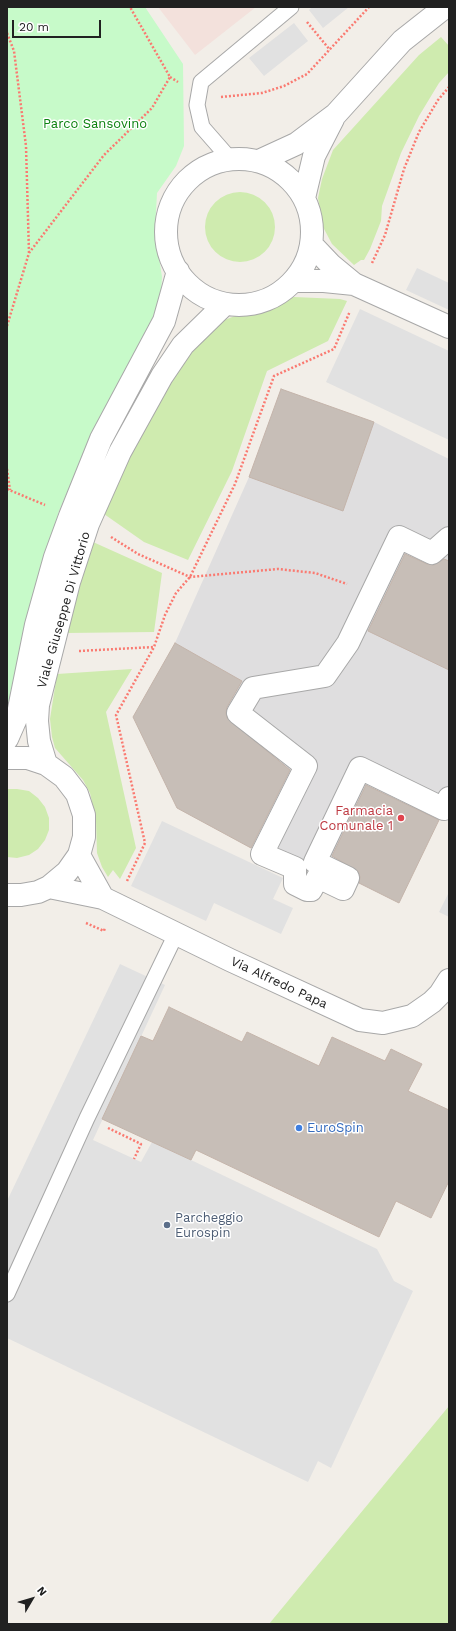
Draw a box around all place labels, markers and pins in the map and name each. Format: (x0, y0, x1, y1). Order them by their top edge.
place label: Farmacia Comunale 1 (319, 803, 393, 834)
marker: Farmacia Comunale 1 (396, 813, 406, 823)
place label: EuroSpin (307, 1120, 364, 1136)
marker: EuroSpin (294, 1123, 304, 1133)
place label: Parcheggio Eurospin (175, 1210, 243, 1241)
marker: Parcheggio Eurospin (162, 1220, 172, 1230)

